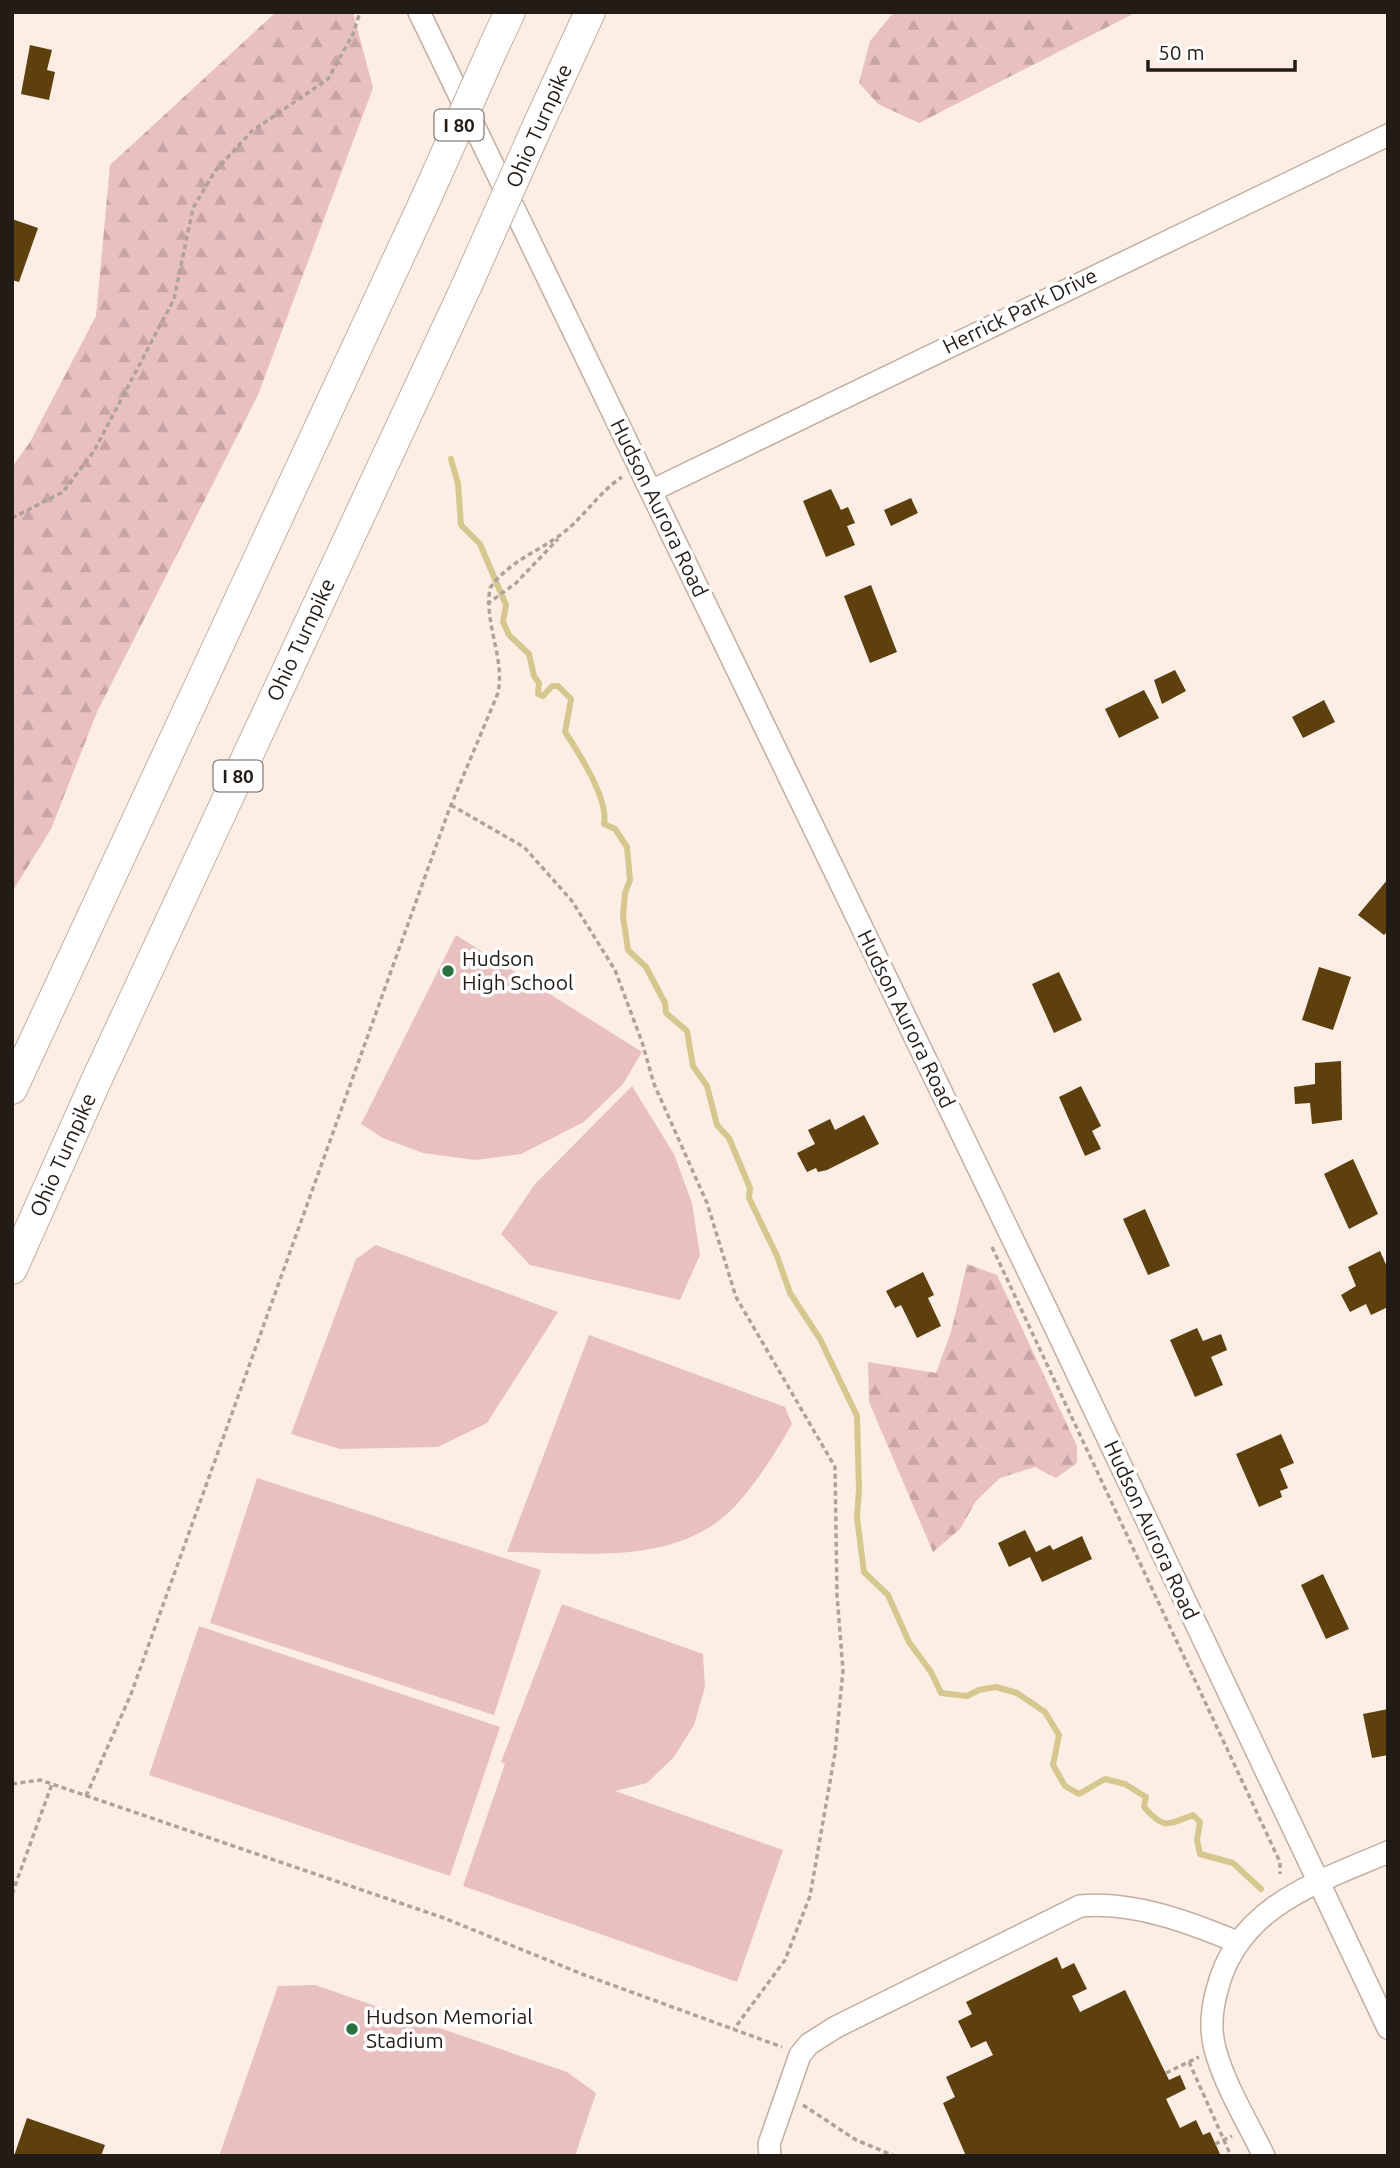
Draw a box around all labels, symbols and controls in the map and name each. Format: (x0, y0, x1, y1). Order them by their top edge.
scale bar (1148, 28, 1295, 72)
text: 50 m (1158, 40, 1205, 64)
street label: Ohio Turnpike (500, 60, 576, 191)
road number: I 80 (434, 110, 484, 140)
street label: Herrick Park Drive (939, 262, 1101, 358)
street label: Hudson Aurora Road (606, 415, 713, 600)
street label: Ohio Turnpike (261, 574, 339, 705)
road number: I 80 (214, 761, 262, 792)
street label: Hudson Aurora Road (853, 926, 960, 1111)
place label: Hudson High School (462, 946, 573, 994)
marker: Hudson High School (440, 963, 456, 979)
street label: Ohio Turnpike (24, 1089, 100, 1220)
street label: Hudson Aurora Road (1100, 1436, 1204, 1623)
place label: Hudson Memorial Stadium (366, 2004, 533, 2052)
marker: Hudson Memorial Stadium (344, 2021, 360, 2037)

